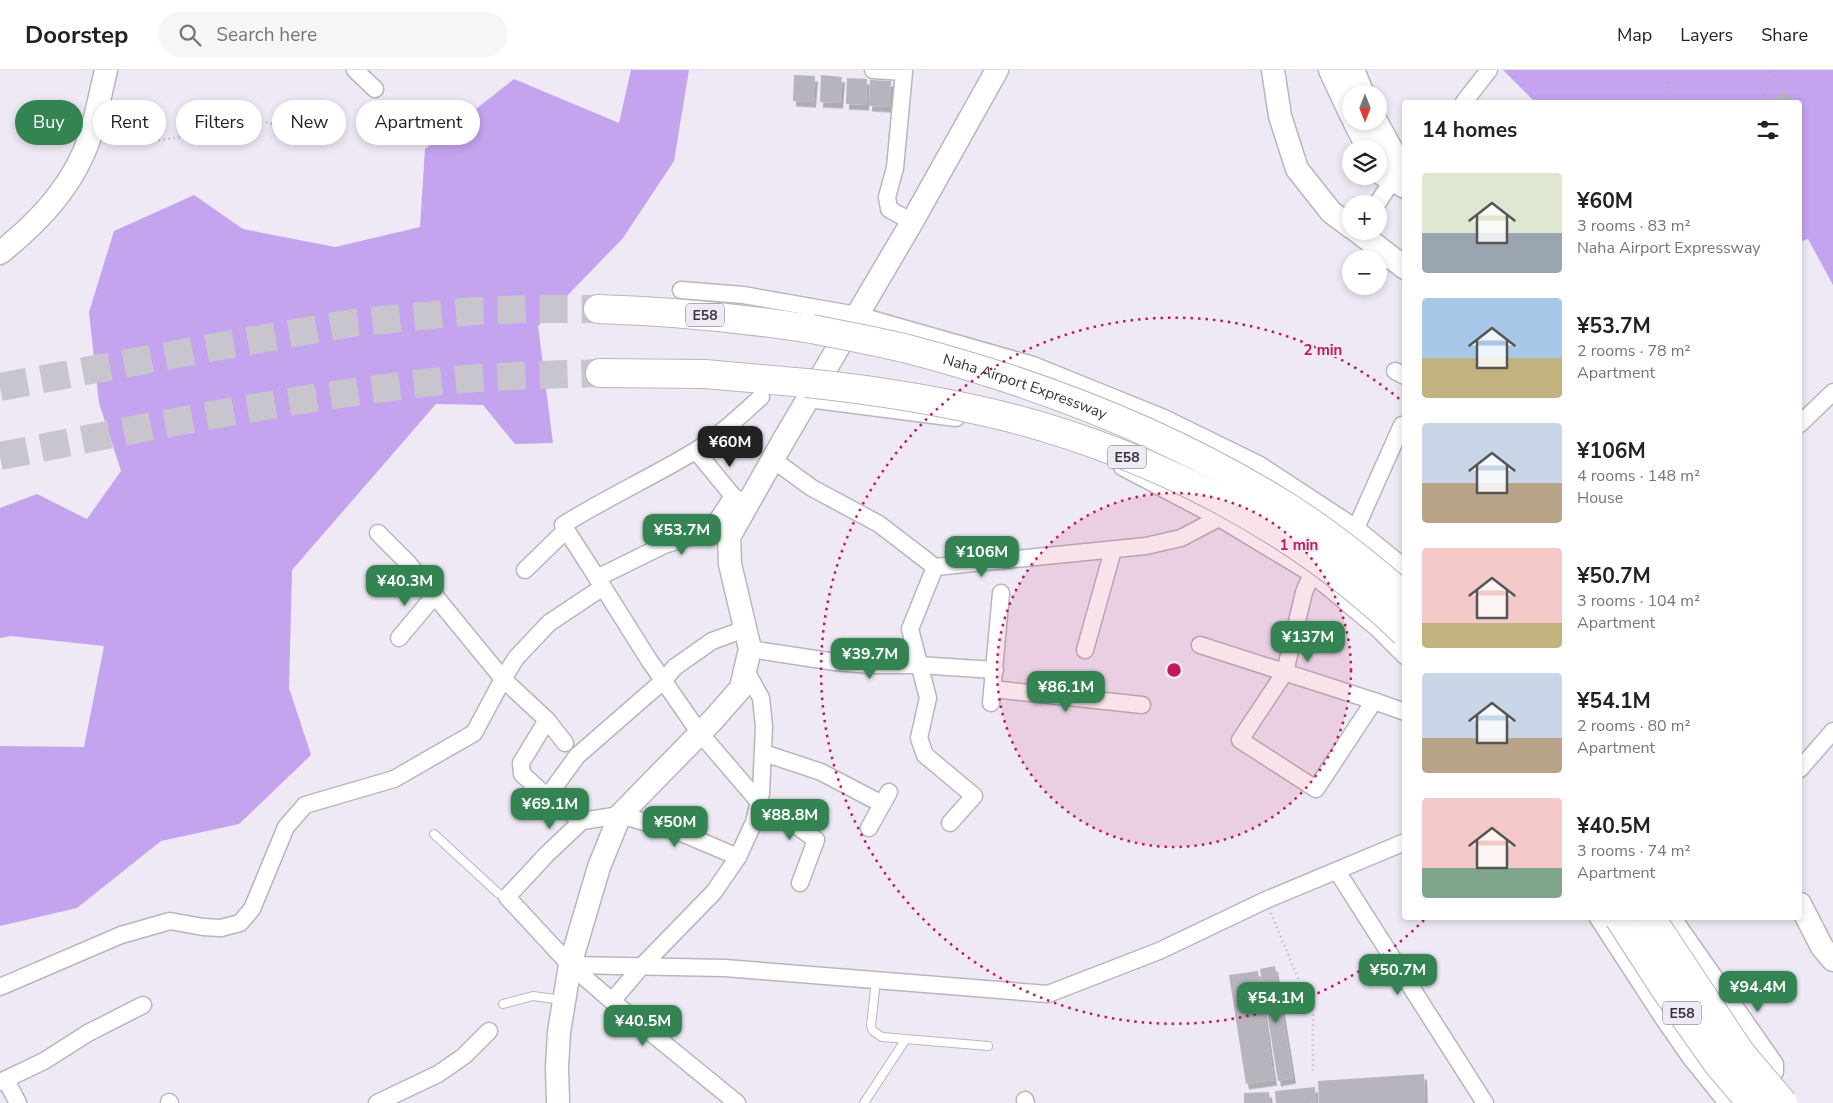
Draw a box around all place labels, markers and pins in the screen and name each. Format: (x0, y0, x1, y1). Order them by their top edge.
pin: ¥60M (700, 426, 760, 468)
pin: ¥53.7M (641, 514, 723, 556)
pin: ¥106M (947, 536, 1017, 578)
pin: ¥40.3M (364, 564, 446, 607)
pin: ¥137M (1273, 620, 1343, 663)
pin: ¥39.7M (829, 638, 911, 680)
centre of rings (1165, 661, 1183, 679)
pin: ¥86.1M (1025, 670, 1107, 713)
pin: ¥69.1M (509, 788, 591, 830)
pin: ¥88.8M (749, 798, 831, 841)
pin: ¥50M (645, 806, 705, 848)
pin: ¥50.7M (1357, 954, 1439, 996)
pin: ¥94.4M (1717, 970, 1799, 1013)
pin: ¥54.1M (1235, 982, 1317, 1024)
pin: ¥40.5M (602, 1004, 684, 1047)

